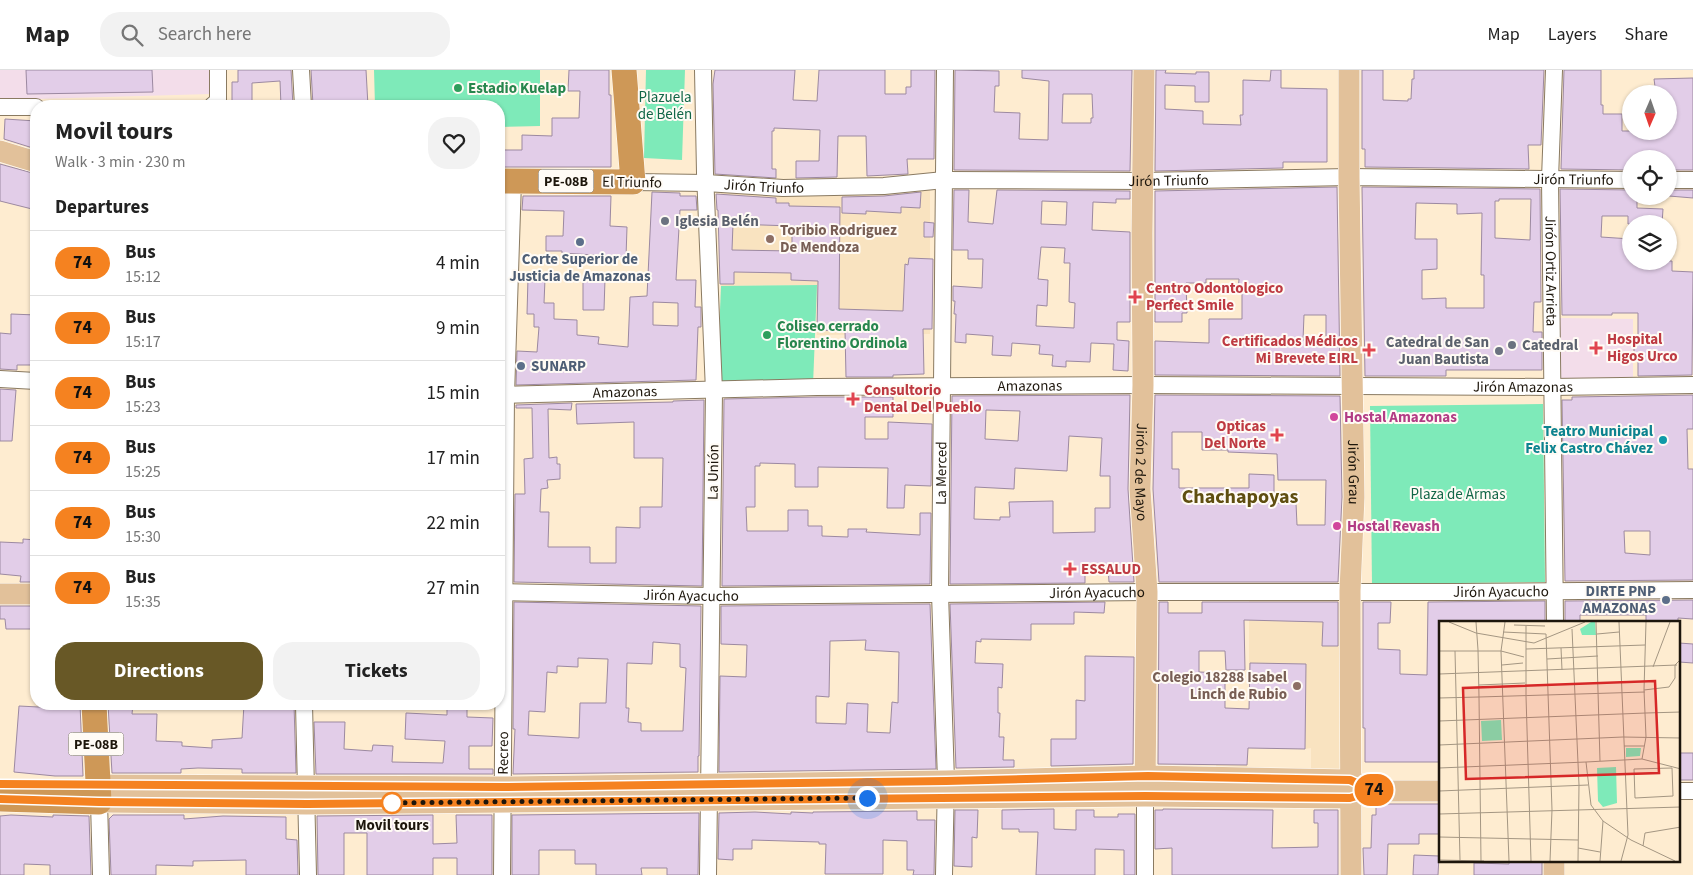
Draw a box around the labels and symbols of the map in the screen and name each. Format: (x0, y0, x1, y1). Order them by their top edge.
place label: Estadio Kuelap (468, 78, 566, 99)
marker: Estadio Kuelap (452, 82, 464, 94)
north arrow (1622, 85, 1678, 140)
park label: Plazuela de Belén (638, 87, 692, 125)
street label: Jirón Triunfo (1533, 169, 1614, 191)
road number: PE-08B (538, 170, 594, 192)
street label: Jirón Triunfo (1128, 170, 1209, 192)
street label: El Triunfo (602, 171, 662, 194)
street label: Jirón Triunfo (723, 174, 804, 199)
place label: Iglesia Belén (675, 211, 759, 232)
marker: Iglesia Belén (659, 215, 671, 227)
street label: Jirón Ortiz Arrieta (1539, 215, 1562, 326)
place label: Toribio Rodriguez De Mendoza (780, 220, 897, 258)
marker: Toribio Rodriguez De Mendoza (764, 233, 776, 245)
marker: Corte Superior de Justicia de Amazonas (574, 236, 586, 248)
place label: Corte Superior de Justicia de Amazonas (509, 249, 651, 287)
place label: Centro Odontologico Perfect Smile (1146, 278, 1283, 316)
marker: Centro Odontologico Perfect Smile (1128, 290, 1142, 304)
place label: Coliseo cerrado Florentino Ordinola (777, 316, 907, 354)
marker: Coliseo cerrado Florentino Ordinola (761, 329, 773, 341)
place label: Hospital Higos Urco (1607, 329, 1678, 367)
place label: Certificados Médicos Mi Brevete EIRL (1222, 331, 1358, 369)
place label: Catedral de San Juan Bautista (1386, 332, 1489, 370)
place label: Catedral (1522, 335, 1579, 356)
marker: Catedral (1506, 339, 1518, 351)
marker: Hospital Higos Urco (1589, 341, 1603, 355)
marker: Certificados Médicos Mi Brevete EIRL (1362, 343, 1376, 357)
marker: Catedral de San Juan Bautista (1493, 345, 1505, 357)
place label: SUNARP (531, 356, 586, 377)
marker: SUNARP (515, 360, 527, 372)
street label: Amazonas (998, 375, 1062, 397)
street label: Jirón Amazonas (1473, 377, 1573, 398)
place label: Consultorio Dental Del Pueblo (864, 380, 982, 418)
street label: Amazonas (592, 381, 658, 404)
marker: Consultorio Dental Del Pueblo (846, 392, 860, 406)
place label: Hostal Amazonas (1344, 407, 1457, 428)
marker: Hostal Amazonas (1328, 411, 1340, 423)
place label: Opticas Del Norte (1204, 416, 1266, 454)
place label: Teatro Municipal Felix Castro Chávez (1525, 421, 1654, 459)
street label: Jirón 2 de Mayo (1129, 423, 1152, 522)
marker: Opticas Del Norte (1270, 428, 1284, 442)
marker: Teatro Municipal Felix Castro Chávez (1657, 434, 1669, 446)
street label: Jirón Grau (1342, 439, 1364, 505)
street label: La Merced (931, 441, 952, 505)
street label: La Unión (703, 444, 724, 500)
district label: Chachapoyas (1182, 483, 1299, 511)
park label: Plaza de Armas (1411, 484, 1505, 505)
place label: Hostal Revash (1347, 516, 1440, 537)
marker: Hostal Revash (1331, 520, 1343, 532)
place label: ESSALUD (1081, 559, 1141, 580)
marker: ESSALUD (1063, 562, 1077, 576)
street label: Jirón Ayacucho (1453, 581, 1549, 603)
place label: DIRTE PNP AMAZONAS (1581, 581, 1656, 619)
street label: Jirón Ayacucho (1049, 582, 1145, 604)
street label: Jirón Ayacucho (643, 585, 739, 607)
marker: DIRTE PNP AMAZONAS (1660, 594, 1672, 606)
inset map (1439, 621, 1680, 862)
place label: Colegio 18288 Isabel Linch de Rubio (1152, 667, 1288, 705)
marker: Colegio 18288 Isabel Linch de Rubio (1291, 680, 1303, 692)
street label: Recreo (493, 731, 514, 775)
road number: PE-08B (68, 732, 124, 756)
line badge: 74 (1352, 774, 1396, 806)
your location (855, 786, 880, 811)
marker: Movil tours (381, 792, 403, 814)
place label: Movil tours (355, 815, 429, 836)

